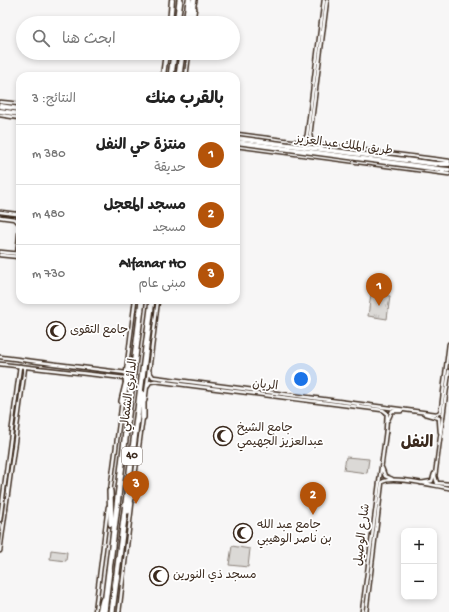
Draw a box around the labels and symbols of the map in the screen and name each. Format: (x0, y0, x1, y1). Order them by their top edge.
street label: طريق الملك عبدالعزيز (293, 133, 394, 159)
pin: 1 (366, 273, 392, 306)
mosque icon: جامع التقوى (45, 320, 67, 342)
place label: جامع التقوى (70, 324, 128, 338)
street label: الدائري الشمالي (119, 358, 143, 433)
your location (291, 369, 311, 389)
street label: الريان (251, 378, 279, 394)
place label: جامع الشيخ عبدالعزيز الجهيمي (237, 421, 323, 452)
mosque icon: جامع الشيخ عبدالعزيز الجهيمي (212, 425, 234, 447)
district label: النفل (401, 434, 433, 454)
road number: 40 (122, 447, 142, 465)
pin: 3 (123, 471, 149, 504)
pin: 2 (300, 482, 326, 515)
street label: شارع الوصيل (352, 503, 374, 567)
place label: جامع عبد الله بن ناصر الوهيبي (257, 519, 332, 549)
mosque icon: جامع عبد الله بن ناصر الوهيبي (232, 522, 254, 544)
mosque icon: مسجد ذي النورين (148, 565, 170, 587)
place label: مسجد ذي النورين (173, 569, 256, 583)

